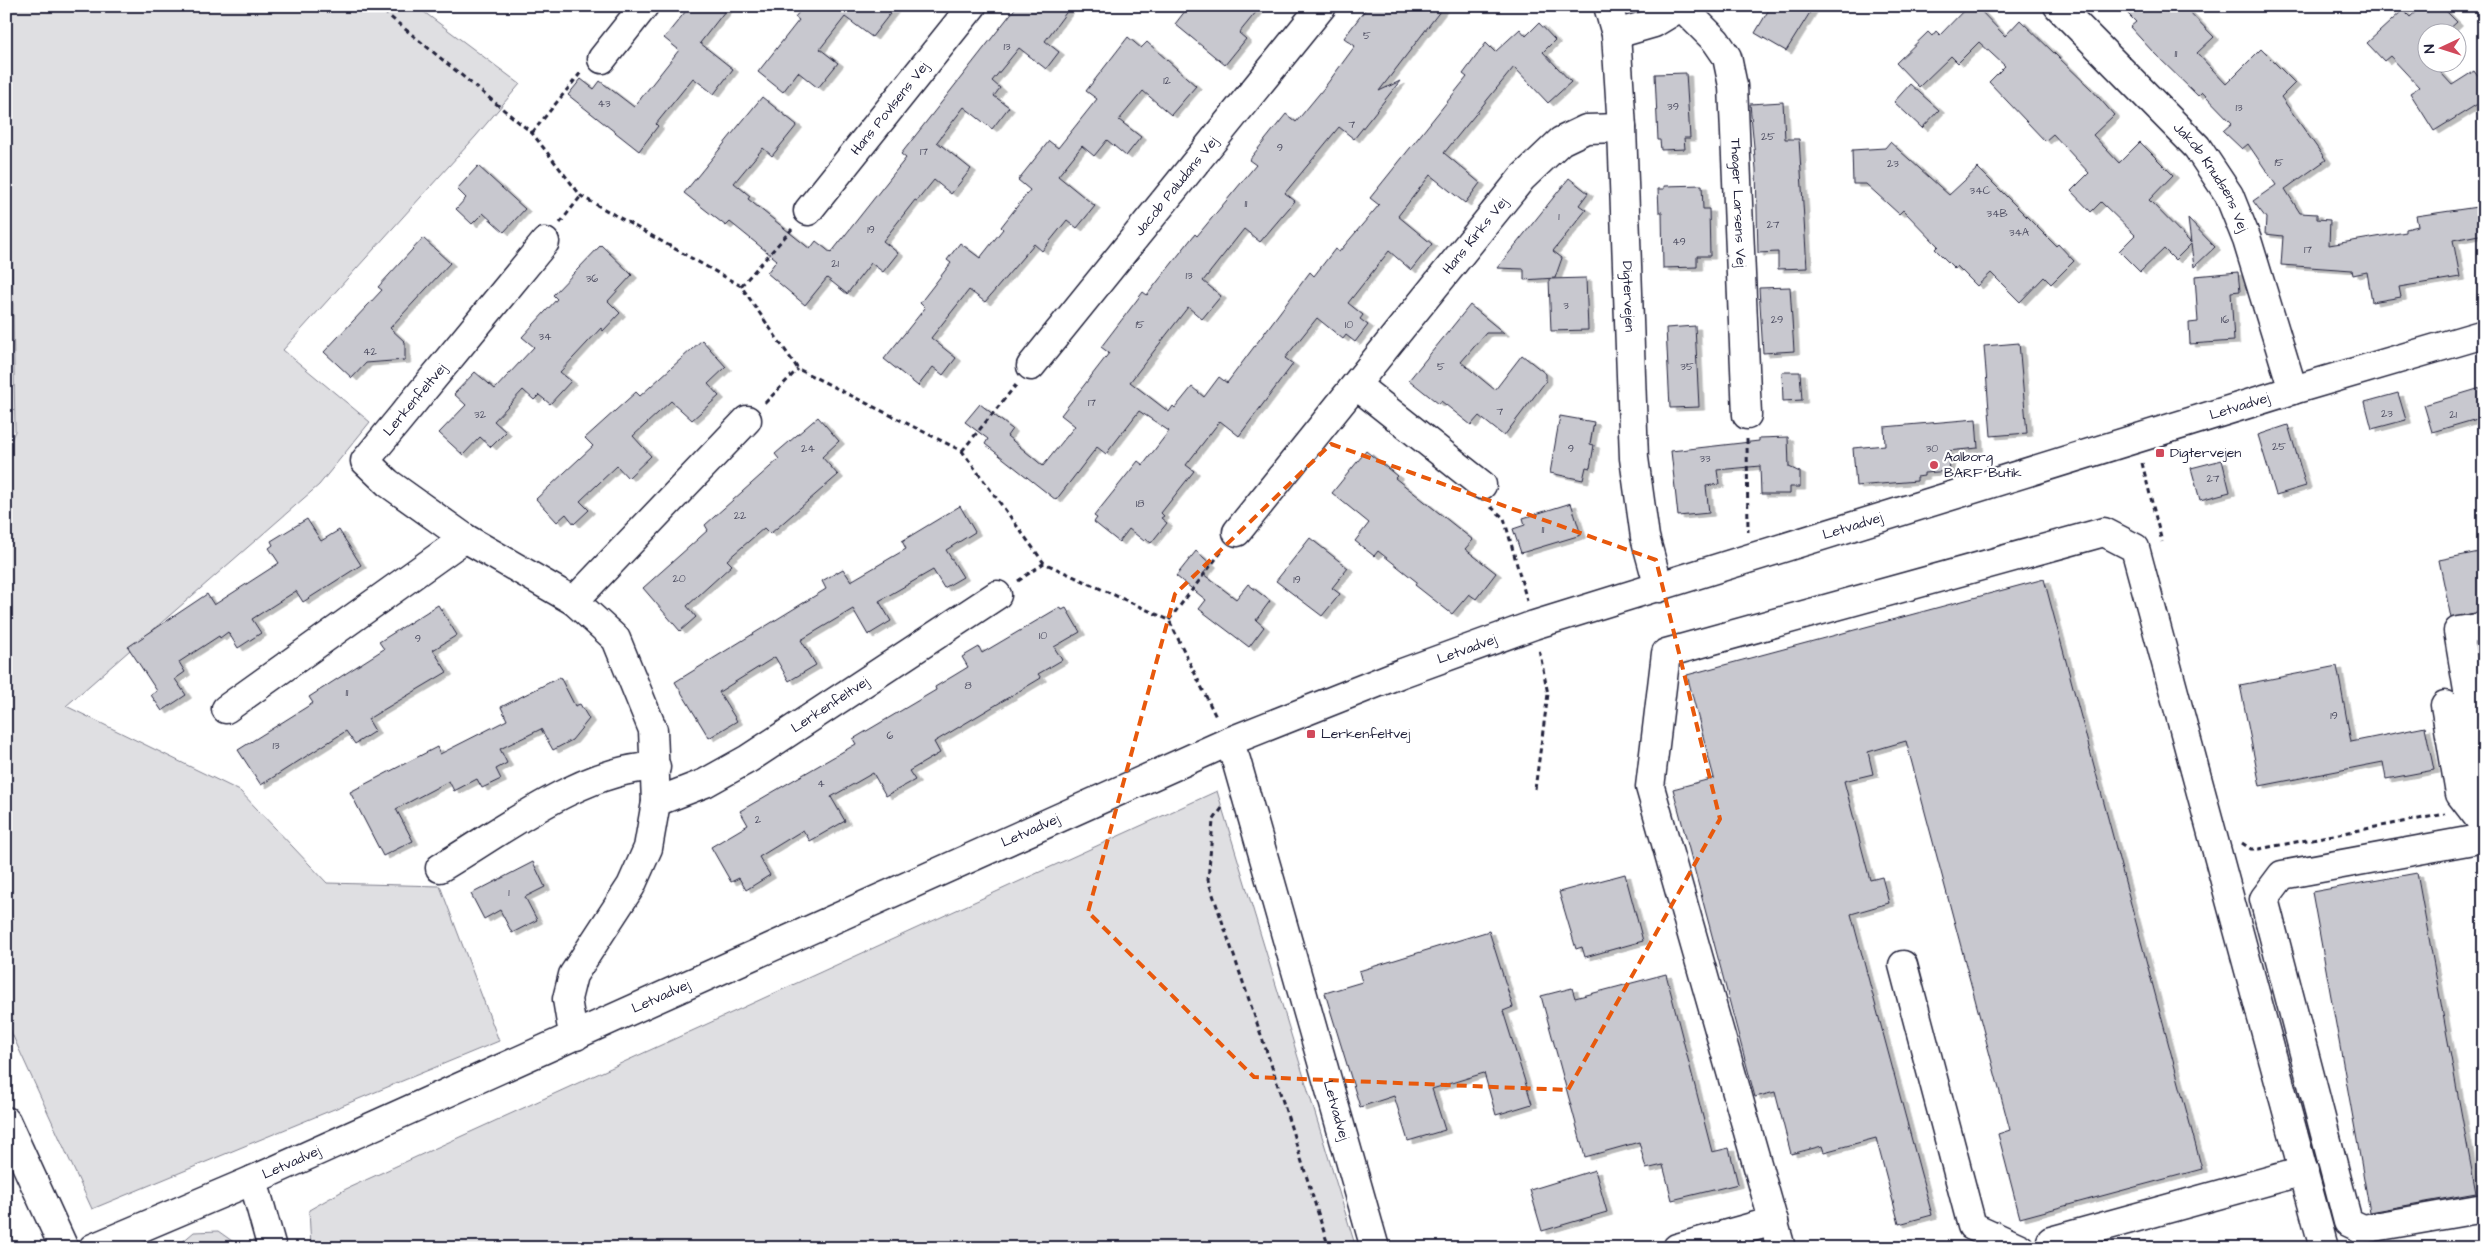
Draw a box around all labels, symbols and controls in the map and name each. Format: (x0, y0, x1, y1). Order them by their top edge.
north arrow (2418, 22, 2468, 72)
house number: 5 (1363, 28, 1371, 43)
house number: 13 (1003, 39, 1011, 54)
text: N (2420, 44, 2440, 54)
house number: 11 (2175, 46, 2178, 61)
street label: Hans Povlsens Vej (846, 57, 934, 160)
house number: 12 (1163, 73, 1172, 88)
house number: 43 (597, 96, 611, 111)
house number: 39 (1667, 99, 1679, 114)
house number: 13 (2235, 100, 2243, 115)
house number: 7 (1349, 117, 1356, 132)
street label: Jakob Knudsens Vej (2168, 118, 2253, 235)
house number: 25 (1761, 129, 1775, 144)
street label: Jacob Paludans Vej (1130, 132, 1223, 240)
street label: Thøger Larsens Vej (1725, 138, 1751, 268)
house number: 9 (1277, 140, 1283, 155)
house number: 17 (920, 144, 928, 159)
house number: 15 (2274, 155, 2284, 170)
house number: 23 (1887, 156, 1899, 171)
house number: 34C (1970, 183, 1991, 198)
street label: Hans Kirks Vej (1438, 193, 1513, 279)
house number: 11 (1245, 196, 1248, 211)
house number: 34B (1987, 206, 2008, 221)
house number: 1 (1558, 209, 1560, 224)
house number: 27 (1766, 217, 1780, 232)
house number: 19 (867, 222, 875, 237)
house number: 34A (2009, 225, 2029, 240)
house number: 49 (1672, 234, 1686, 249)
house number: 17 (2304, 242, 2312, 257)
house number: 21 (831, 256, 839, 271)
street label: Digtervejen (1617, 261, 1639, 333)
house number: 13 (1185, 268, 1193, 283)
house number: 36 (586, 271, 598, 286)
house number: 3 (1563, 298, 1569, 313)
house number: 29 (1771, 312, 1783, 327)
house number: 16 (2221, 312, 2229, 327)
house number: 15 (1135, 317, 1145, 332)
house number: 10 (1345, 317, 1353, 332)
house number: 34 (538, 329, 552, 344)
house number: 42 (363, 344, 378, 359)
street label: Lerkenfeltvej (379, 359, 452, 441)
house number: 5 (1437, 359, 1445, 374)
house number: 35 (1680, 359, 1694, 374)
street label: Letvadvej (2207, 388, 2273, 425)
house number: 17 (1088, 395, 1096, 410)
house number: 7 (1497, 404, 1504, 419)
house number: 23 (2381, 406, 2393, 421)
house number: 32 (474, 407, 487, 422)
house number: 21 (2449, 407, 2457, 422)
house number: 25 (2272, 439, 2286, 454)
house number: 24 (801, 441, 815, 456)
house number: 9 (1568, 441, 1574, 456)
house number: 30 (1926, 441, 1938, 456)
place label: Digtervejen (2170, 443, 2241, 463)
place label: Aalborg BARF Butik (1944, 447, 2022, 483)
marker: Digtervejen (2154, 447, 2166, 459)
house number: 33 (1699, 451, 1711, 466)
marker: Aalborg BARF Butik (1928, 459, 1940, 471)
house number: 27 (2206, 471, 2220, 486)
house number: 18 (1136, 496, 1144, 511)
street label: Letvadvej (1820, 507, 1886, 545)
house number: 22 (734, 508, 747, 523)
house number: 11 (1542, 522, 1545, 537)
house number: 20 (672, 571, 686, 586)
house number: 19 (1293, 572, 1301, 587)
house number: 10 (1039, 628, 1047, 643)
street label: Letvadvej (1434, 629, 1500, 669)
house number: 9 (415, 631, 421, 646)
street label: Lerkenfeltvej (787, 672, 873, 738)
house number: 8 (964, 678, 972, 693)
house number: 11 (346, 685, 349, 700)
house number: 19 (2330, 708, 2338, 723)
place label: Lerkenfeltvej (1321, 724, 1411, 744)
house number: 6 (887, 728, 894, 743)
marker: Lerkenfeltvej (1305, 728, 1317, 740)
house number: 13 (272, 738, 280, 753)
house number: 4 (817, 776, 825, 791)
street label: Letvadvej (998, 809, 1063, 853)
house number: 2 (755, 812, 762, 827)
house number: 1 (508, 885, 510, 900)
street label: Letvadvej (629, 975, 694, 1019)
street label: Letvadvej (1318, 1078, 1354, 1143)
street label: Letvadvej (259, 1141, 324, 1185)

